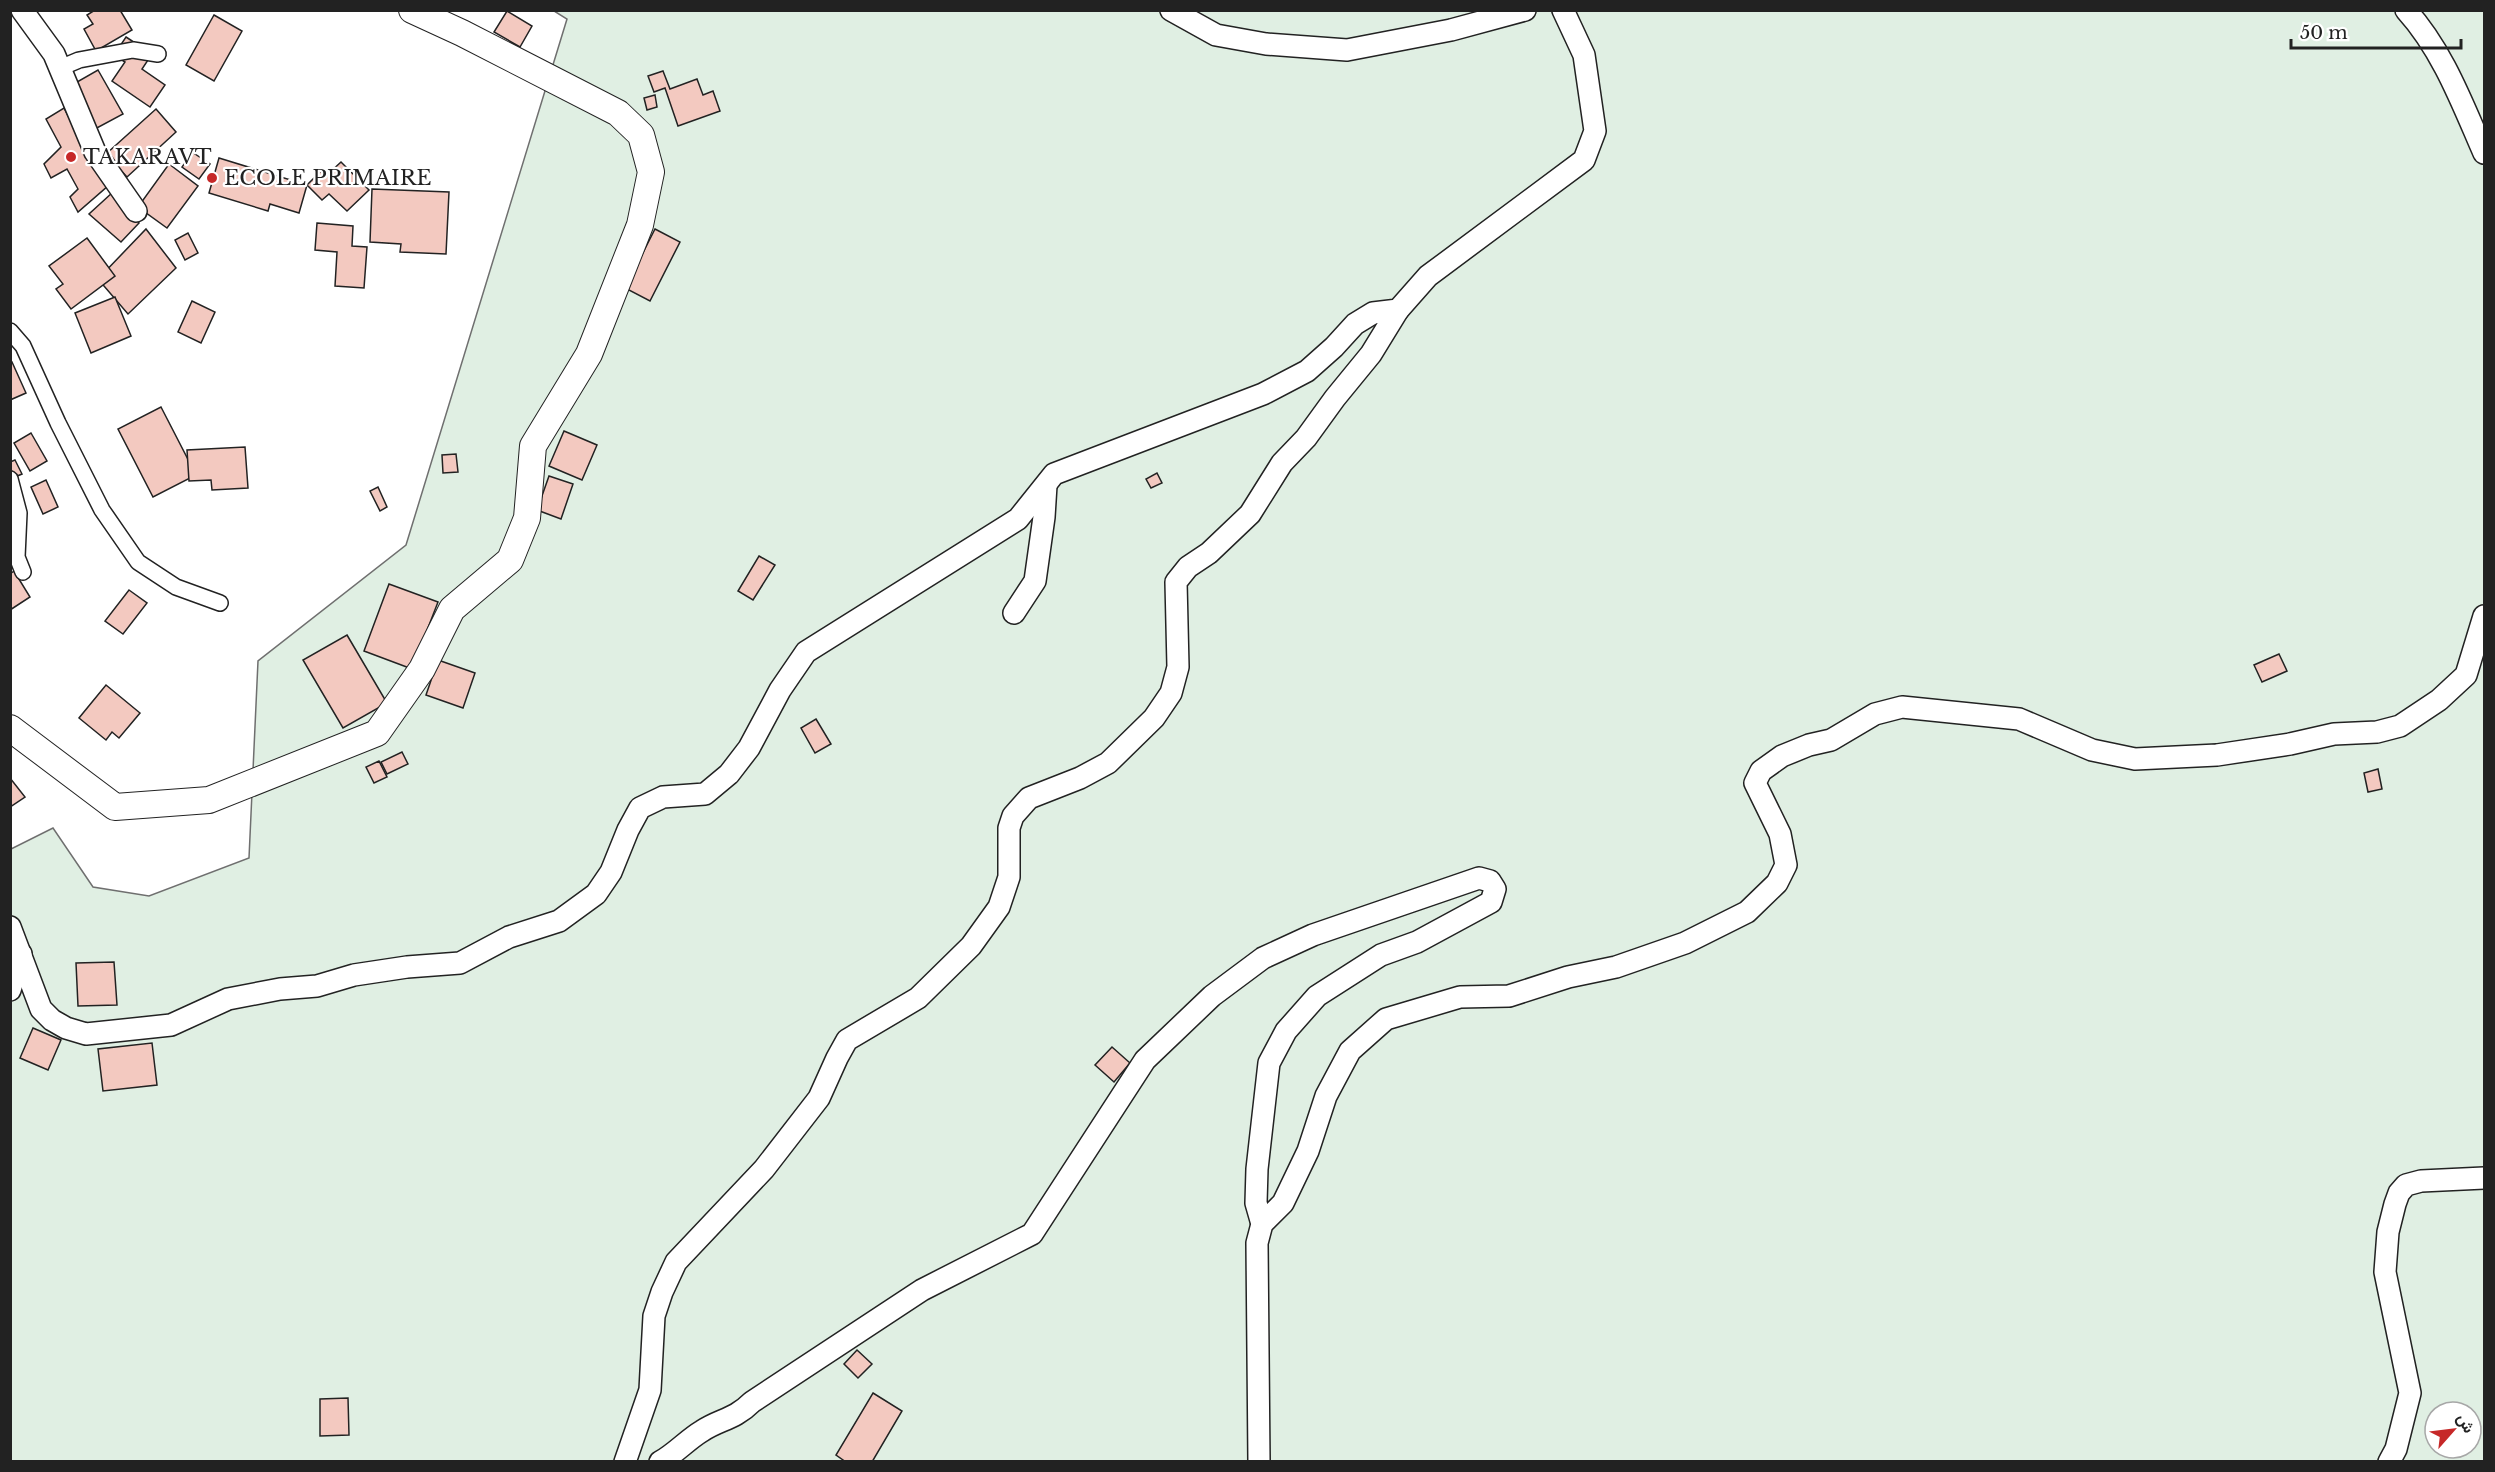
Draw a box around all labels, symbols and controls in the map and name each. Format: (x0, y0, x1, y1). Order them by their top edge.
scale bar (2291, 12, 2460, 50)
text: 50 m (2300, 22, 2348, 44)
place label: TAKARAVT (83, 144, 212, 170)
marker: TAKARAVT (64, 150, 78, 164)
place label: ECOLE PRIMAIRE (224, 165, 432, 191)
marker: ECOLE PRIMAIRE (205, 171, 219, 185)
north arrow (2423, 1400, 2483, 1460)
text: ش (2453, 1410, 2480, 1436)

